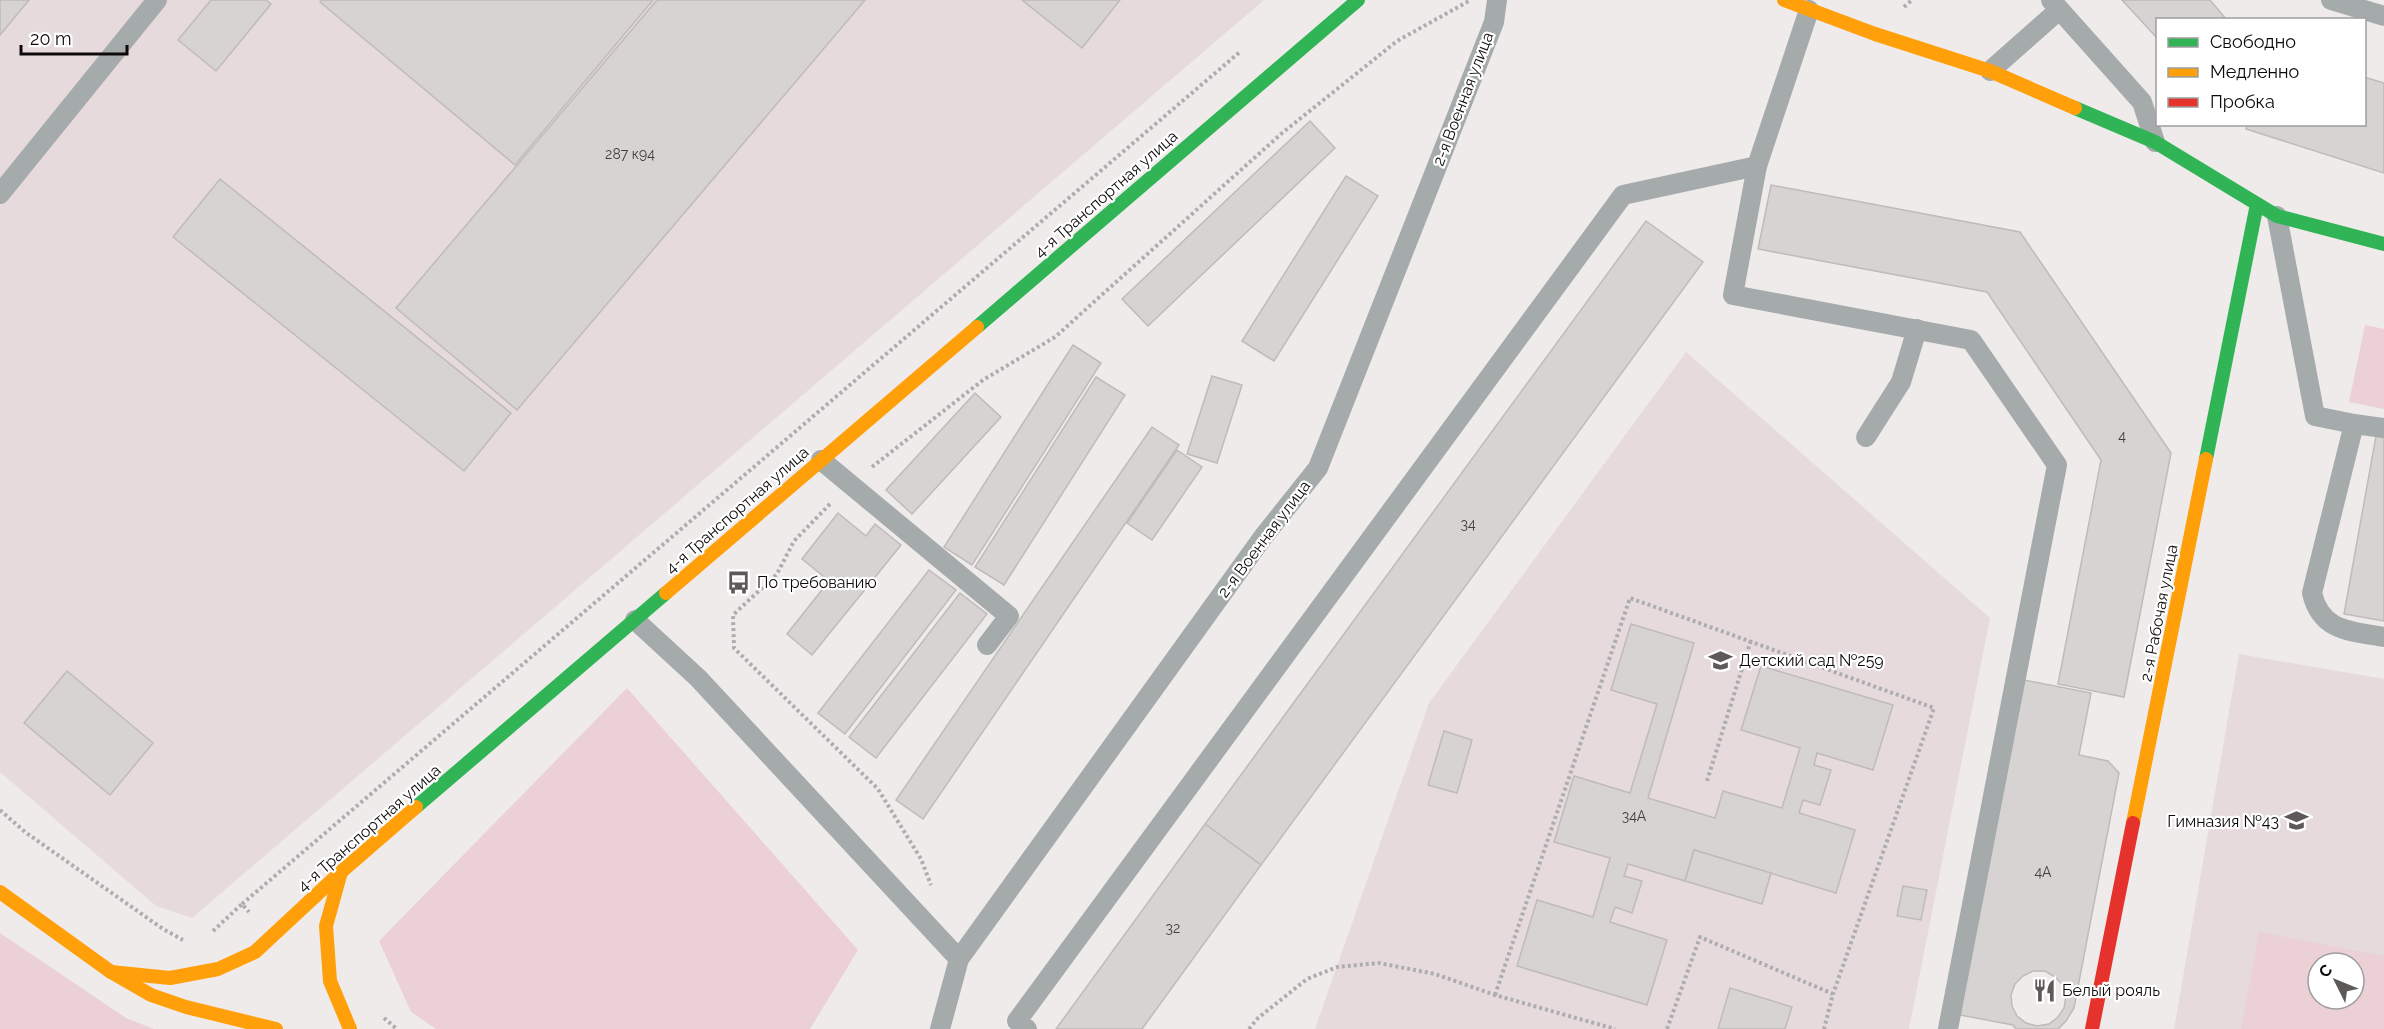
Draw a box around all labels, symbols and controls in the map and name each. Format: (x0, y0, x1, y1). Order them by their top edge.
scale bar (21, 18, 128, 56)
legend (2156, 18, 2366, 126)
text: 20 m (30, 28, 72, 49)
street label: 2-я Военная улица (1429, 29, 1497, 169)
text: Свободно (2210, 31, 2296, 52)
text: Медленно (2210, 61, 2299, 82)
text: Пробка (2210, 91, 2275, 112)
street label: 4-я Транспортная улица (1030, 127, 1182, 261)
house number: 287 к94 (605, 146, 655, 162)
house number: 4 (2118, 428, 2126, 444)
street label: 4-я Транспортная улица (661, 443, 813, 577)
street label: 2-я Военная улица (1214, 477, 1314, 601)
house number: 34 (1460, 516, 1476, 532)
street label: 2-я Рабочая улица (2136, 543, 2182, 683)
bus stop icon: По требованию (726, 569, 752, 595)
place label: По требованию (757, 573, 877, 592)
school or university icon: Детский сад №259 (1708, 647, 1734, 673)
place label: Детский сад №259 (1739, 651, 1884, 670)
street label: 4-я Транспортная улица (293, 761, 445, 895)
house number: 34А (1622, 808, 1647, 824)
school or university icon: Гимназия №43 (2284, 808, 2310, 834)
place label: Гимназия №43 (2167, 812, 2279, 831)
house number: 4А (2034, 864, 2052, 880)
house number: 32 (1166, 920, 1180, 936)
north arrow (2306, 951, 2366, 1011)
text: С (2315, 961, 2336, 982)
restaurant icon: Белый рояль (2031, 977, 2057, 1003)
place label: Белый рояль (2062, 981, 2160, 1000)

